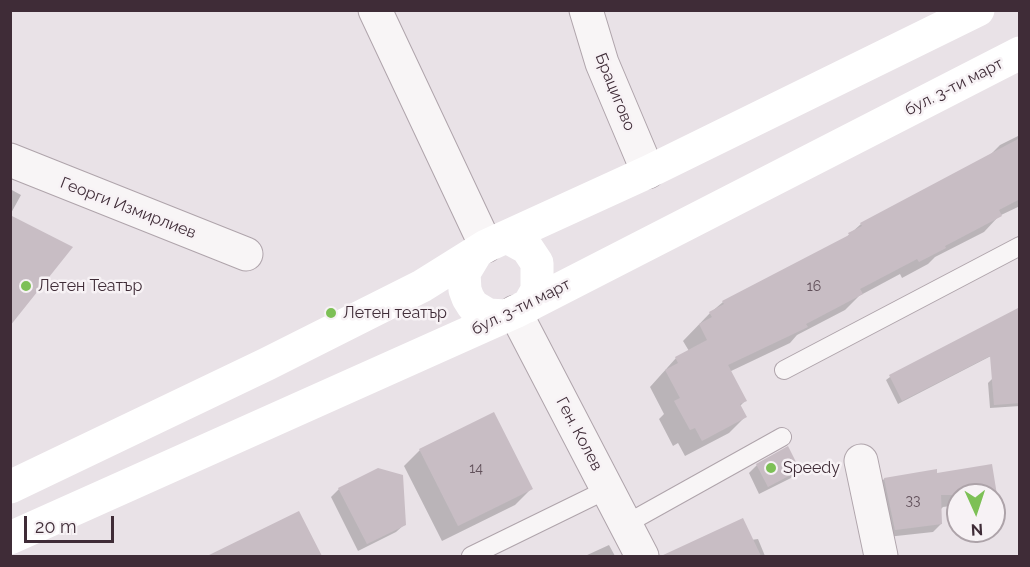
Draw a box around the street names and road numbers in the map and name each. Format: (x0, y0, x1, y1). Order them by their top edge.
street label: Брацигово (591, 50, 639, 134)
street label: бул. 3-ти март (902, 54, 1006, 120)
street label: Георги Измирлиев (57, 173, 199, 243)
street label: бул. 3-ти март (468, 275, 574, 339)
street label: Ген. Колев (552, 394, 606, 474)

